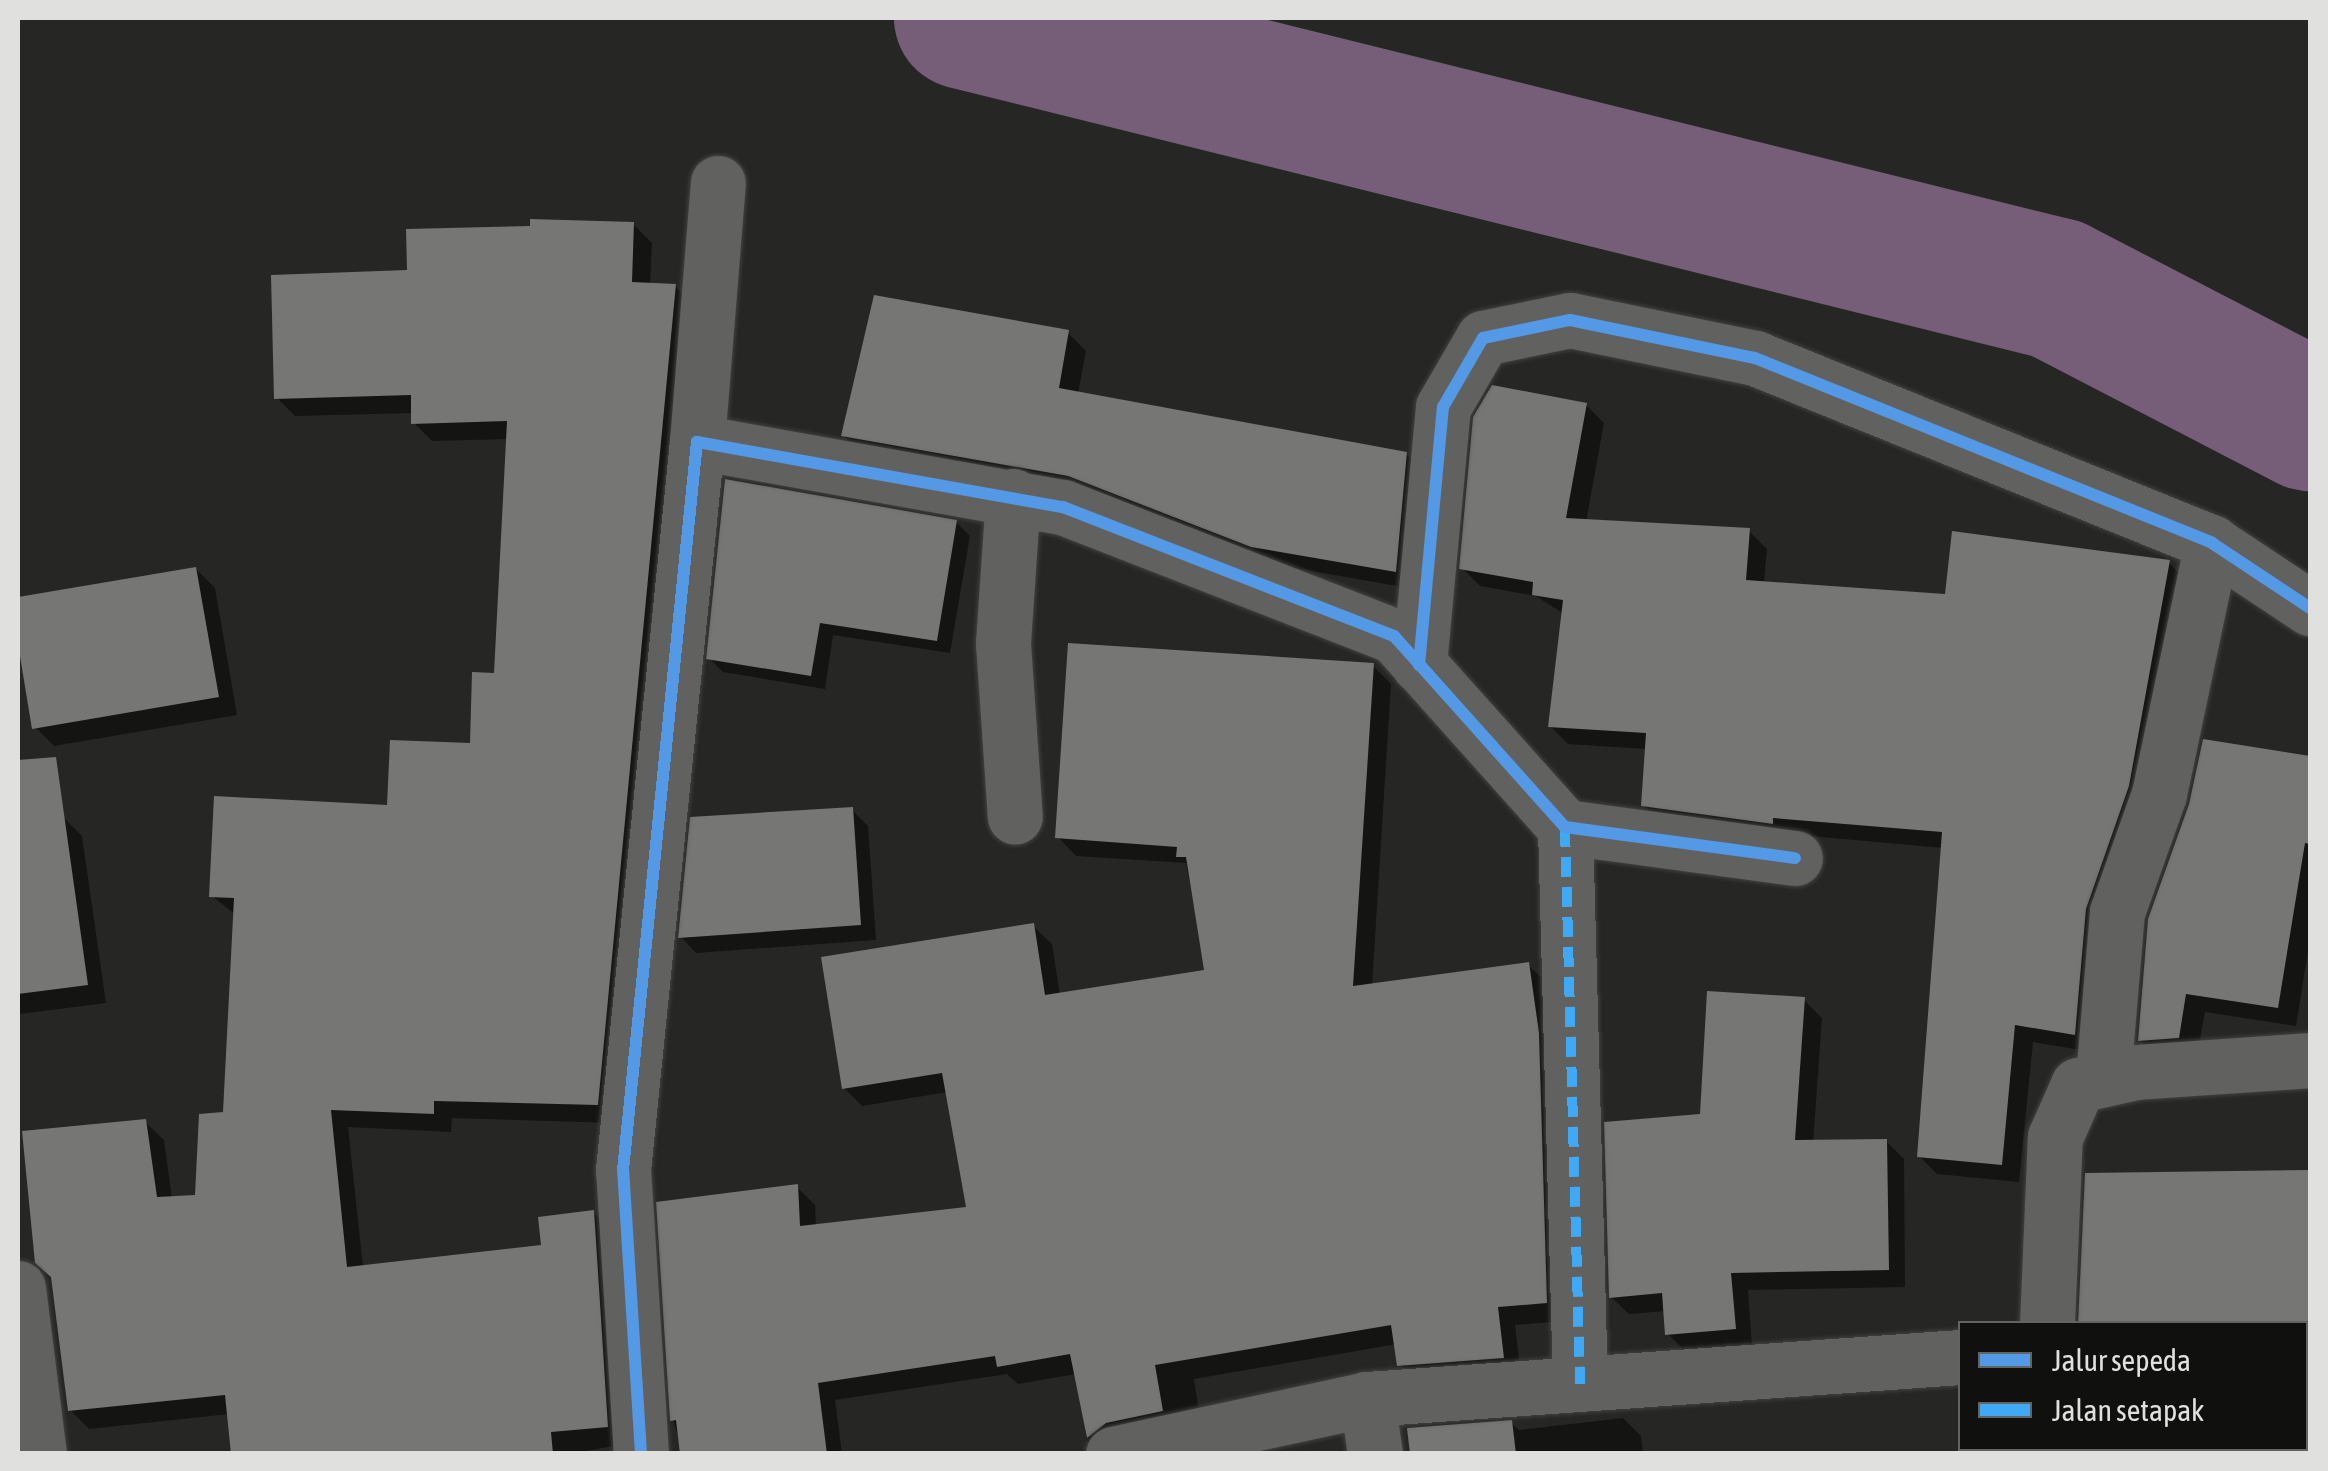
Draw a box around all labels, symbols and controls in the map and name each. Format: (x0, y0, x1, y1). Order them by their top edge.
legend (1958, 1321, 2308, 1451)
text: Jalur sepeda (2052, 1343, 2191, 1377)
text: Jalan setapak (2052, 1393, 2204, 1427)

